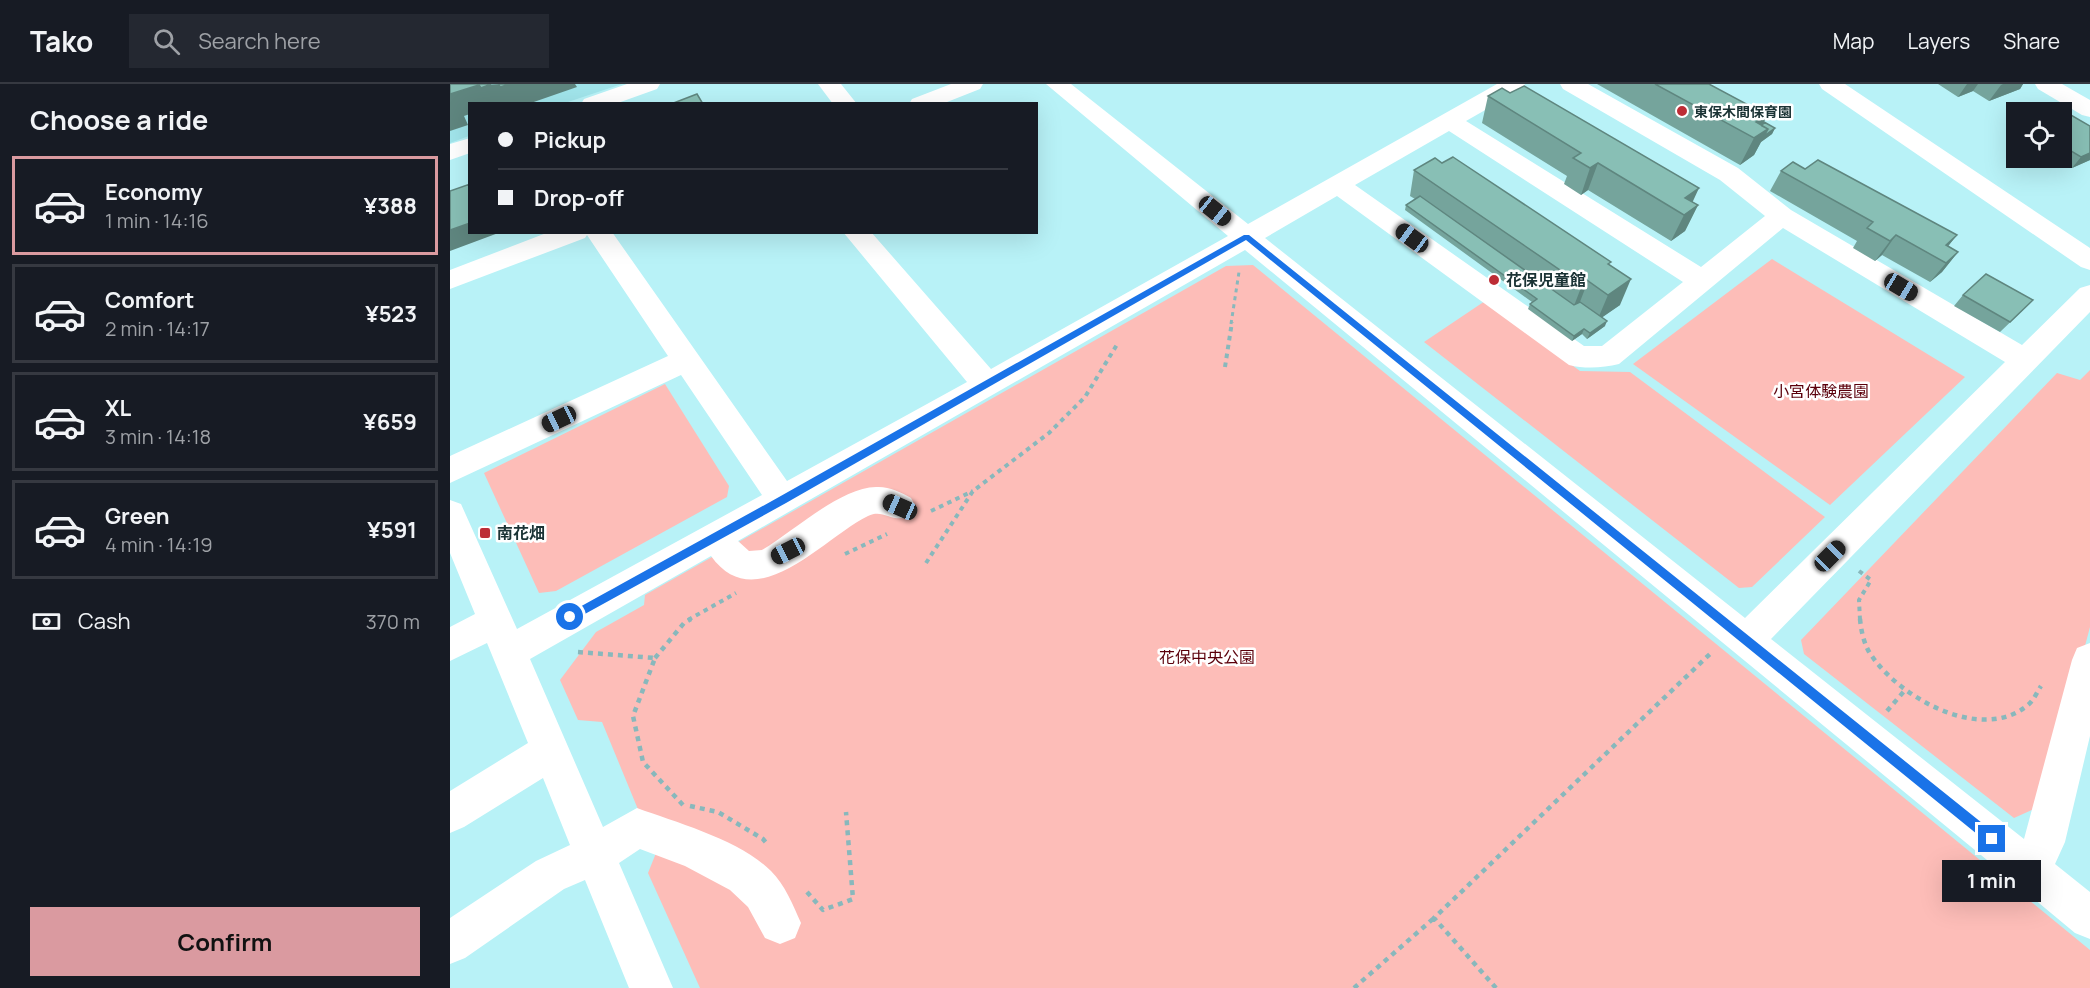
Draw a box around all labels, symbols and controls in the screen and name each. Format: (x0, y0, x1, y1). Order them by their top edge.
search box (129, 14, 549, 68)
text: Tako (30, 22, 93, 60)
icon: search (150, 25, 183, 58)
text: Search here (198, 26, 321, 56)
text: Map (1833, 27, 1874, 55)
text: Layers (1907, 27, 1970, 55)
text: Share (2003, 27, 2060, 55)
text: Choose a ride (30, 101, 208, 138)
place label: 東保木間保育園 (1694, 102, 1792, 121)
map controls (2006, 102, 2072, 168)
button: locate (2006, 102, 2072, 168)
marker: 東保木間保育園 (1675, 104, 1689, 118)
text: Pickup (534, 125, 606, 155)
text: Economy (105, 177, 203, 207)
icon: car (33, 179, 87, 233)
text: Drop-off (534, 183, 624, 213)
text: ¥388 (364, 191, 417, 221)
car (1195, 193, 1235, 229)
text: 1 min · 14:16 (105, 207, 209, 234)
car (1392, 220, 1432, 256)
place label: 花保児童館 (1506, 269, 1586, 291)
car (1881, 270, 1921, 304)
marker: 花保児童館 (1487, 273, 1501, 287)
text: Comfort (105, 285, 194, 315)
icon: car (33, 287, 87, 341)
text: ¥523 (365, 299, 417, 329)
text: 2 min · 14:17 (105, 315, 210, 342)
park label: 小宮体験農園 (1773, 380, 1869, 402)
text: XL (105, 393, 131, 423)
icon: car (33, 395, 87, 449)
car (539, 403, 579, 435)
text: ¥659 (363, 407, 417, 437)
text: 3 min · 14:18 (105, 423, 211, 450)
car (880, 491, 920, 523)
text: Green (105, 501, 170, 531)
icon: car (33, 503, 87, 557)
text: ¥591 (367, 515, 417, 545)
place label: 南花畑 (497, 522, 545, 544)
marker: 南花畑 (478, 526, 492, 540)
text: 4 min · 14:19 (105, 531, 213, 558)
car (768, 535, 808, 567)
car (1811, 537, 1849, 575)
route start (556, 603, 583, 630)
icon: cash (30, 605, 63, 638)
text: Cash (78, 606, 131, 636)
text: 370 m (366, 608, 420, 635)
park label: 花保中央公園 (1159, 646, 1255, 668)
route end (1978, 825, 2005, 852)
callout: 1 min (1942, 860, 2042, 902)
text: 1 min (1967, 867, 2016, 894)
button: Confirm (30, 907, 420, 976)

